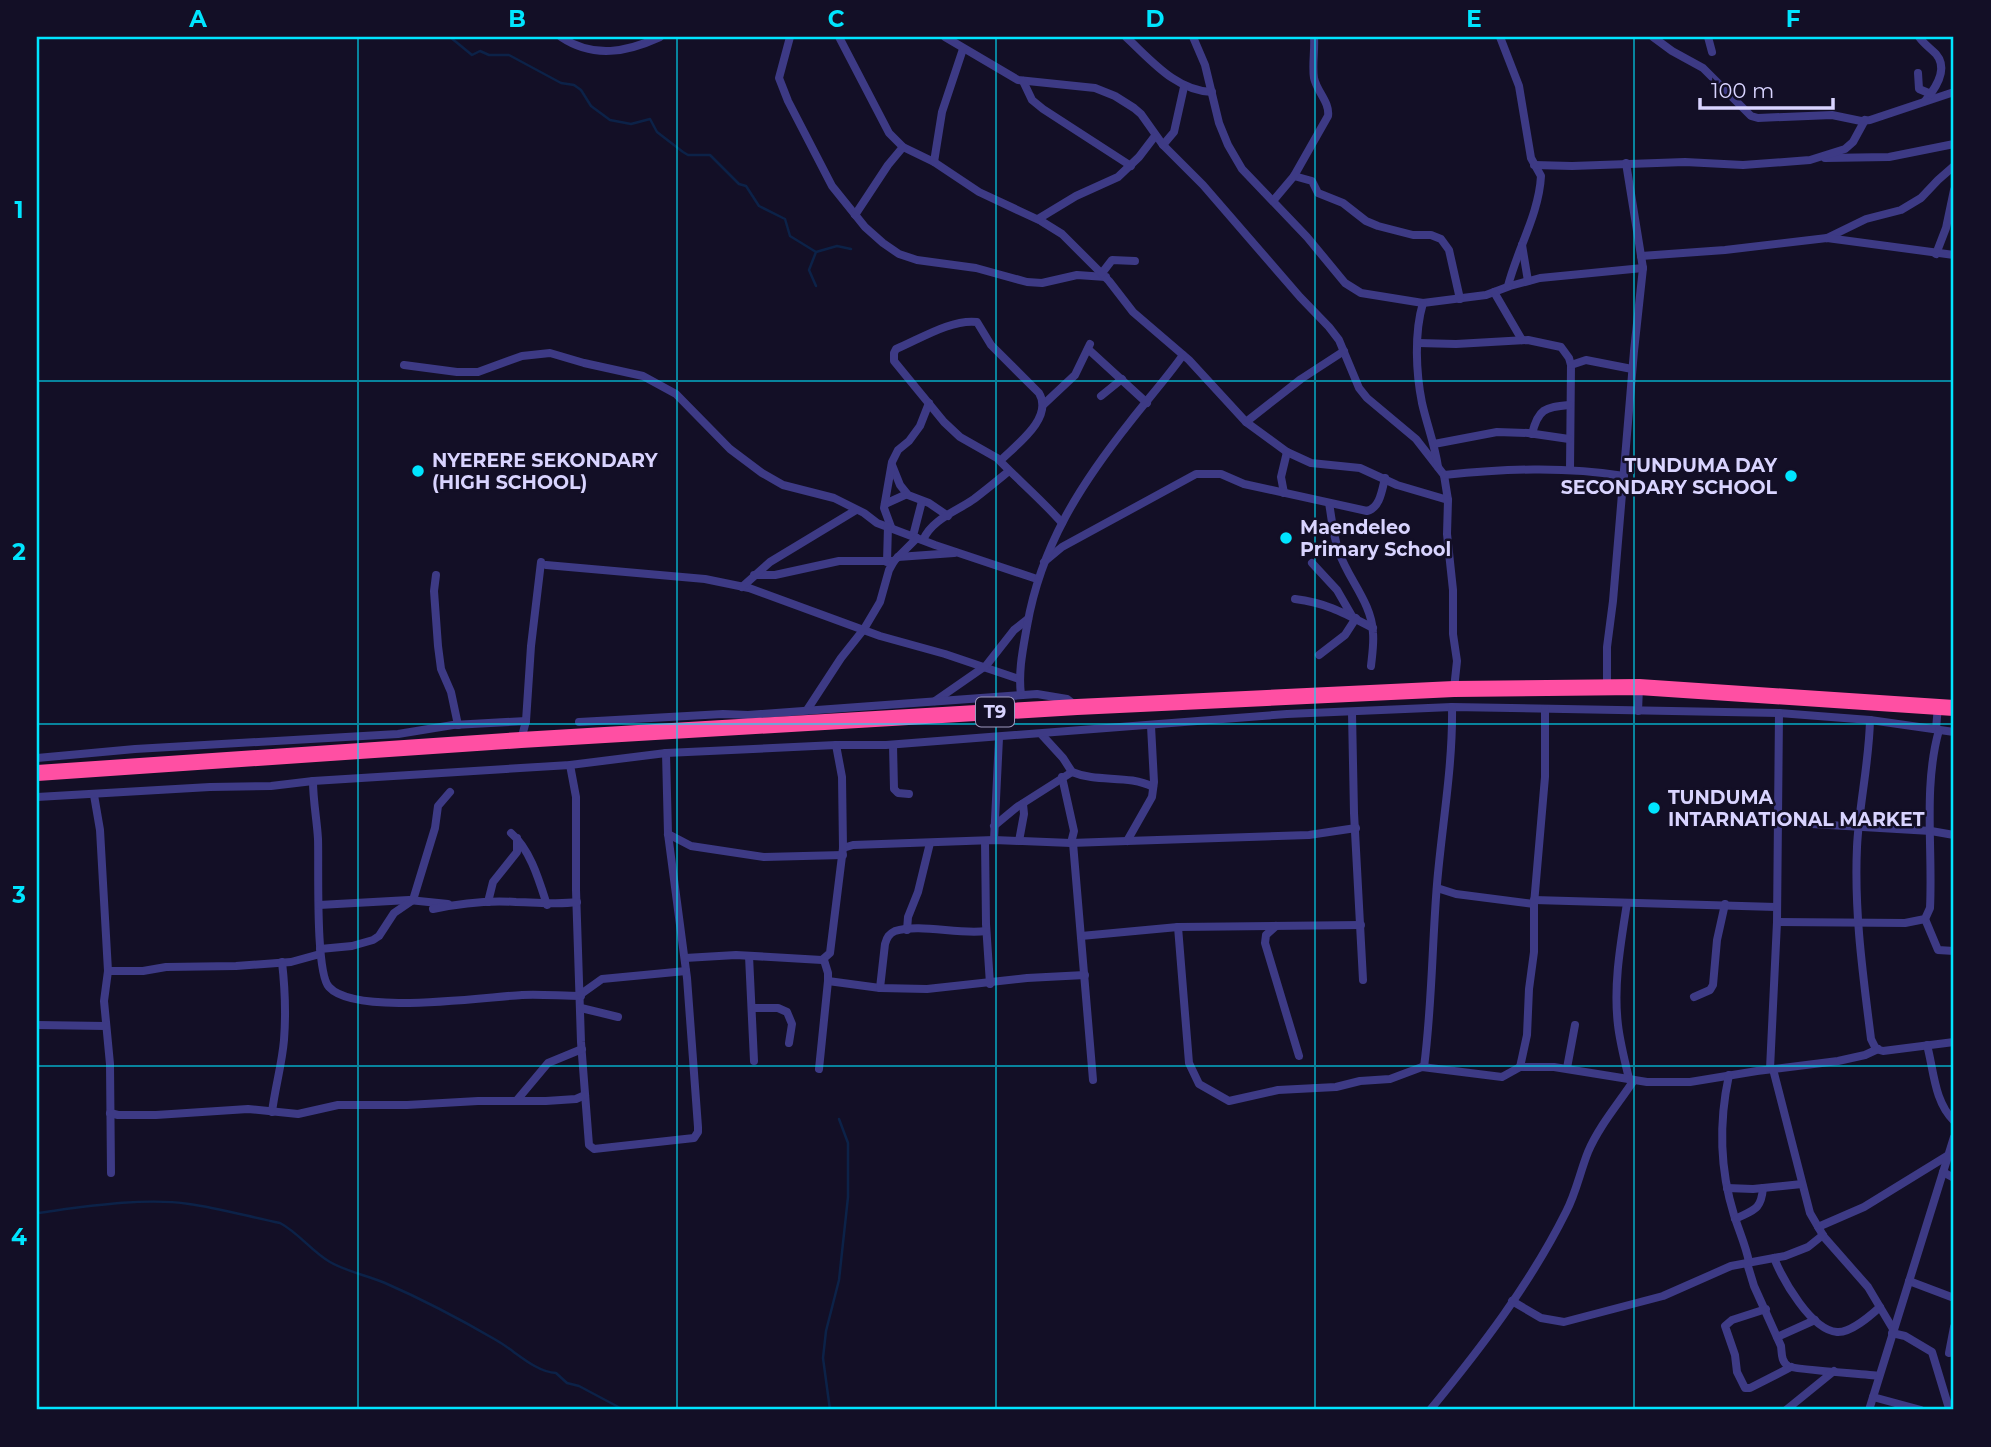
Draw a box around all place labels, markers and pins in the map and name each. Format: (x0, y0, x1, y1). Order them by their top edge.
place label: NYERERE SEKONDARY (HIGH SCHOOL) (432, 449, 659, 494)
place label: TUNDUMA DAY SECONDARY SCHOOL (1561, 454, 1778, 499)
marker: NYERERE SEKONDARY (HIGH SCHOOL) (410, 463, 426, 479)
marker: TUNDUMA DAY SECONDARY SCHOOL (1783, 468, 1799, 484)
place label: Maendeleo Primary School (1300, 516, 1451, 561)
marker: Maendeleo Primary School (1278, 530, 1294, 546)
place label: TUNDUMA INTARNATIONAL MARKET (1668, 786, 1925, 831)
marker: TUNDUMA INTARNATIONAL MARKET (1646, 800, 1662, 816)

